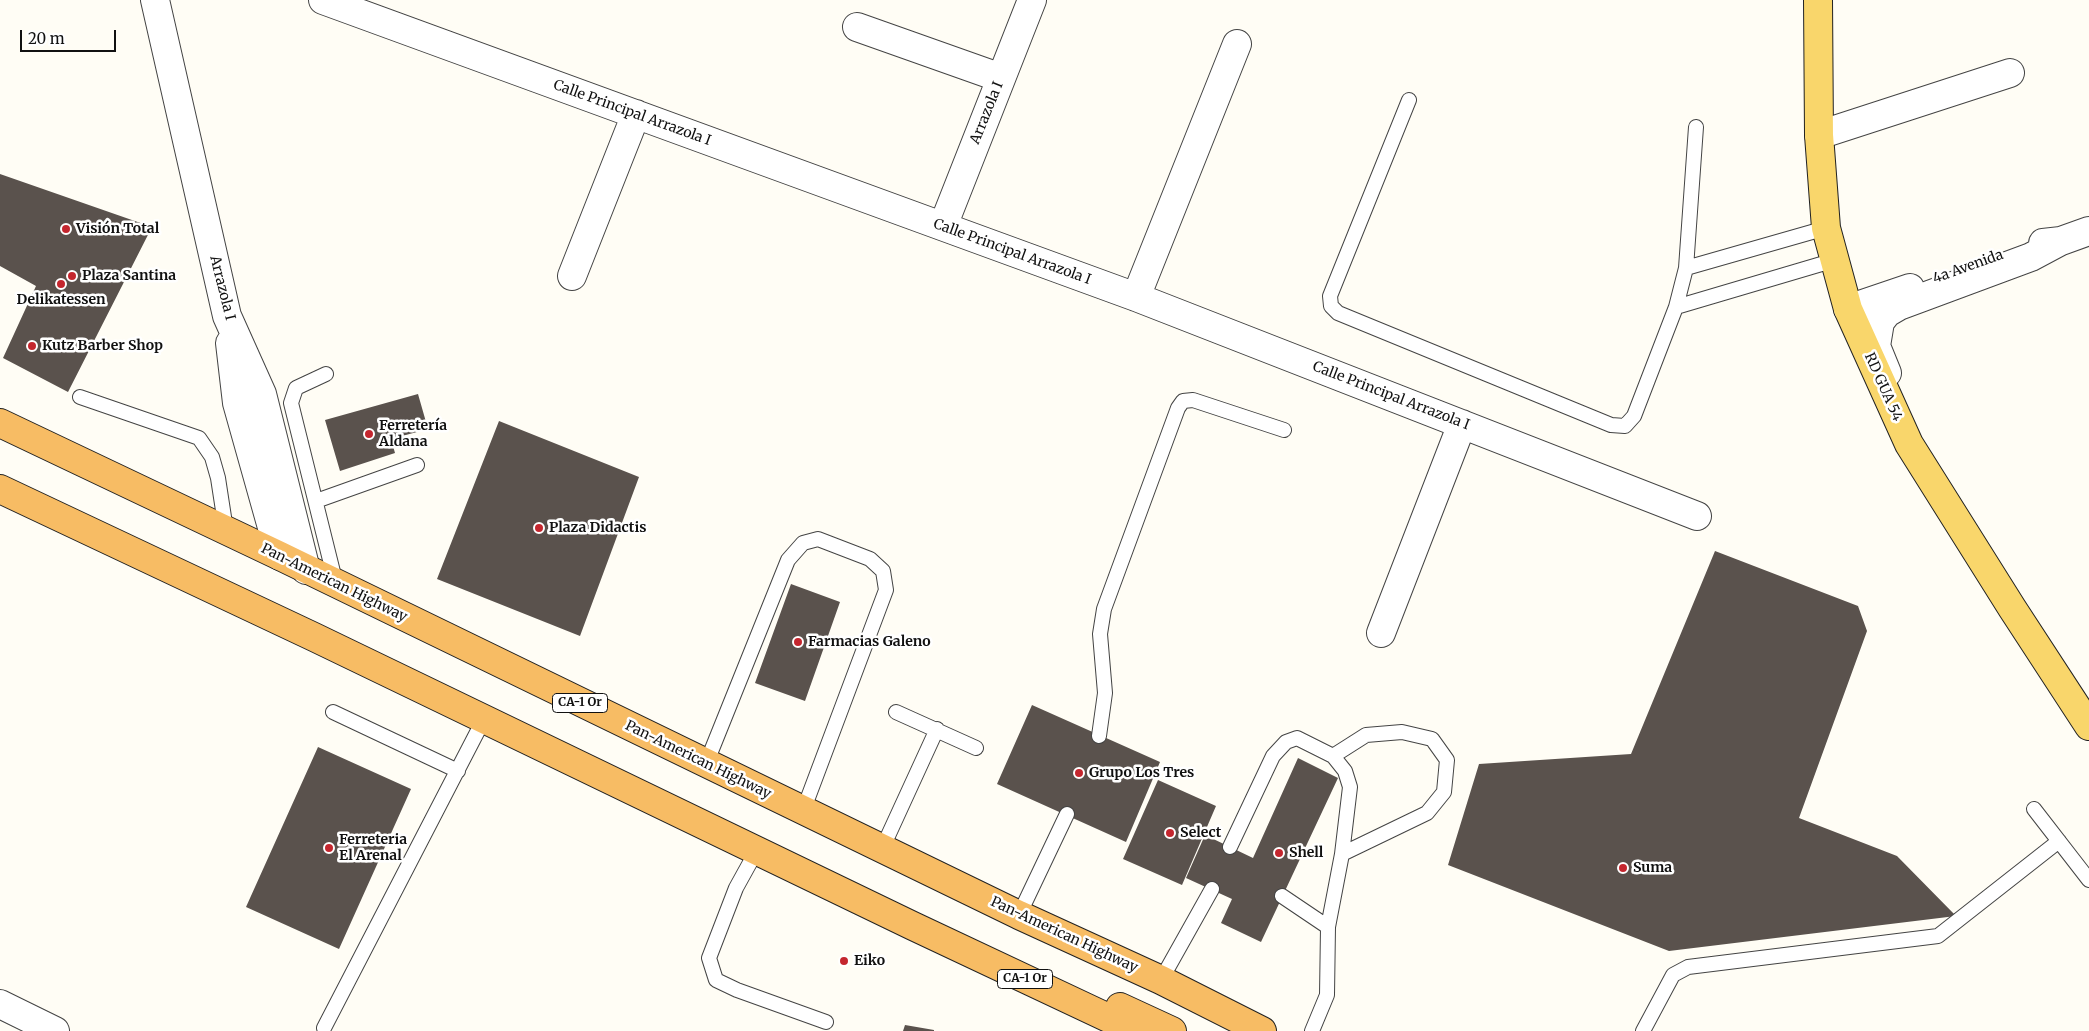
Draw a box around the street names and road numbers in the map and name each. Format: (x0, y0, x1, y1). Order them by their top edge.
street label: Calle Principal Arrazola I (551, 77, 713, 149)
street label: Arrazola I (967, 79, 1007, 147)
street label: Calle Principal Arrazola I (931, 216, 1093, 288)
street label: 4a Avenida (1931, 247, 2005, 287)
street label: Arrazola I (206, 254, 238, 322)
street label: RD GUA 54 (1860, 350, 1906, 424)
street label: Calle Principal Arrazola I (1310, 358, 1472, 434)
street label: Pan-American Highway (258, 540, 410, 626)
road number: CA-1 Or (552, 694, 608, 712)
street label: Pan-American Highway (622, 717, 774, 803)
street label: Pan-American Highway (988, 893, 1140, 977)
road number: CA-1 Or (998, 970, 1052, 989)

